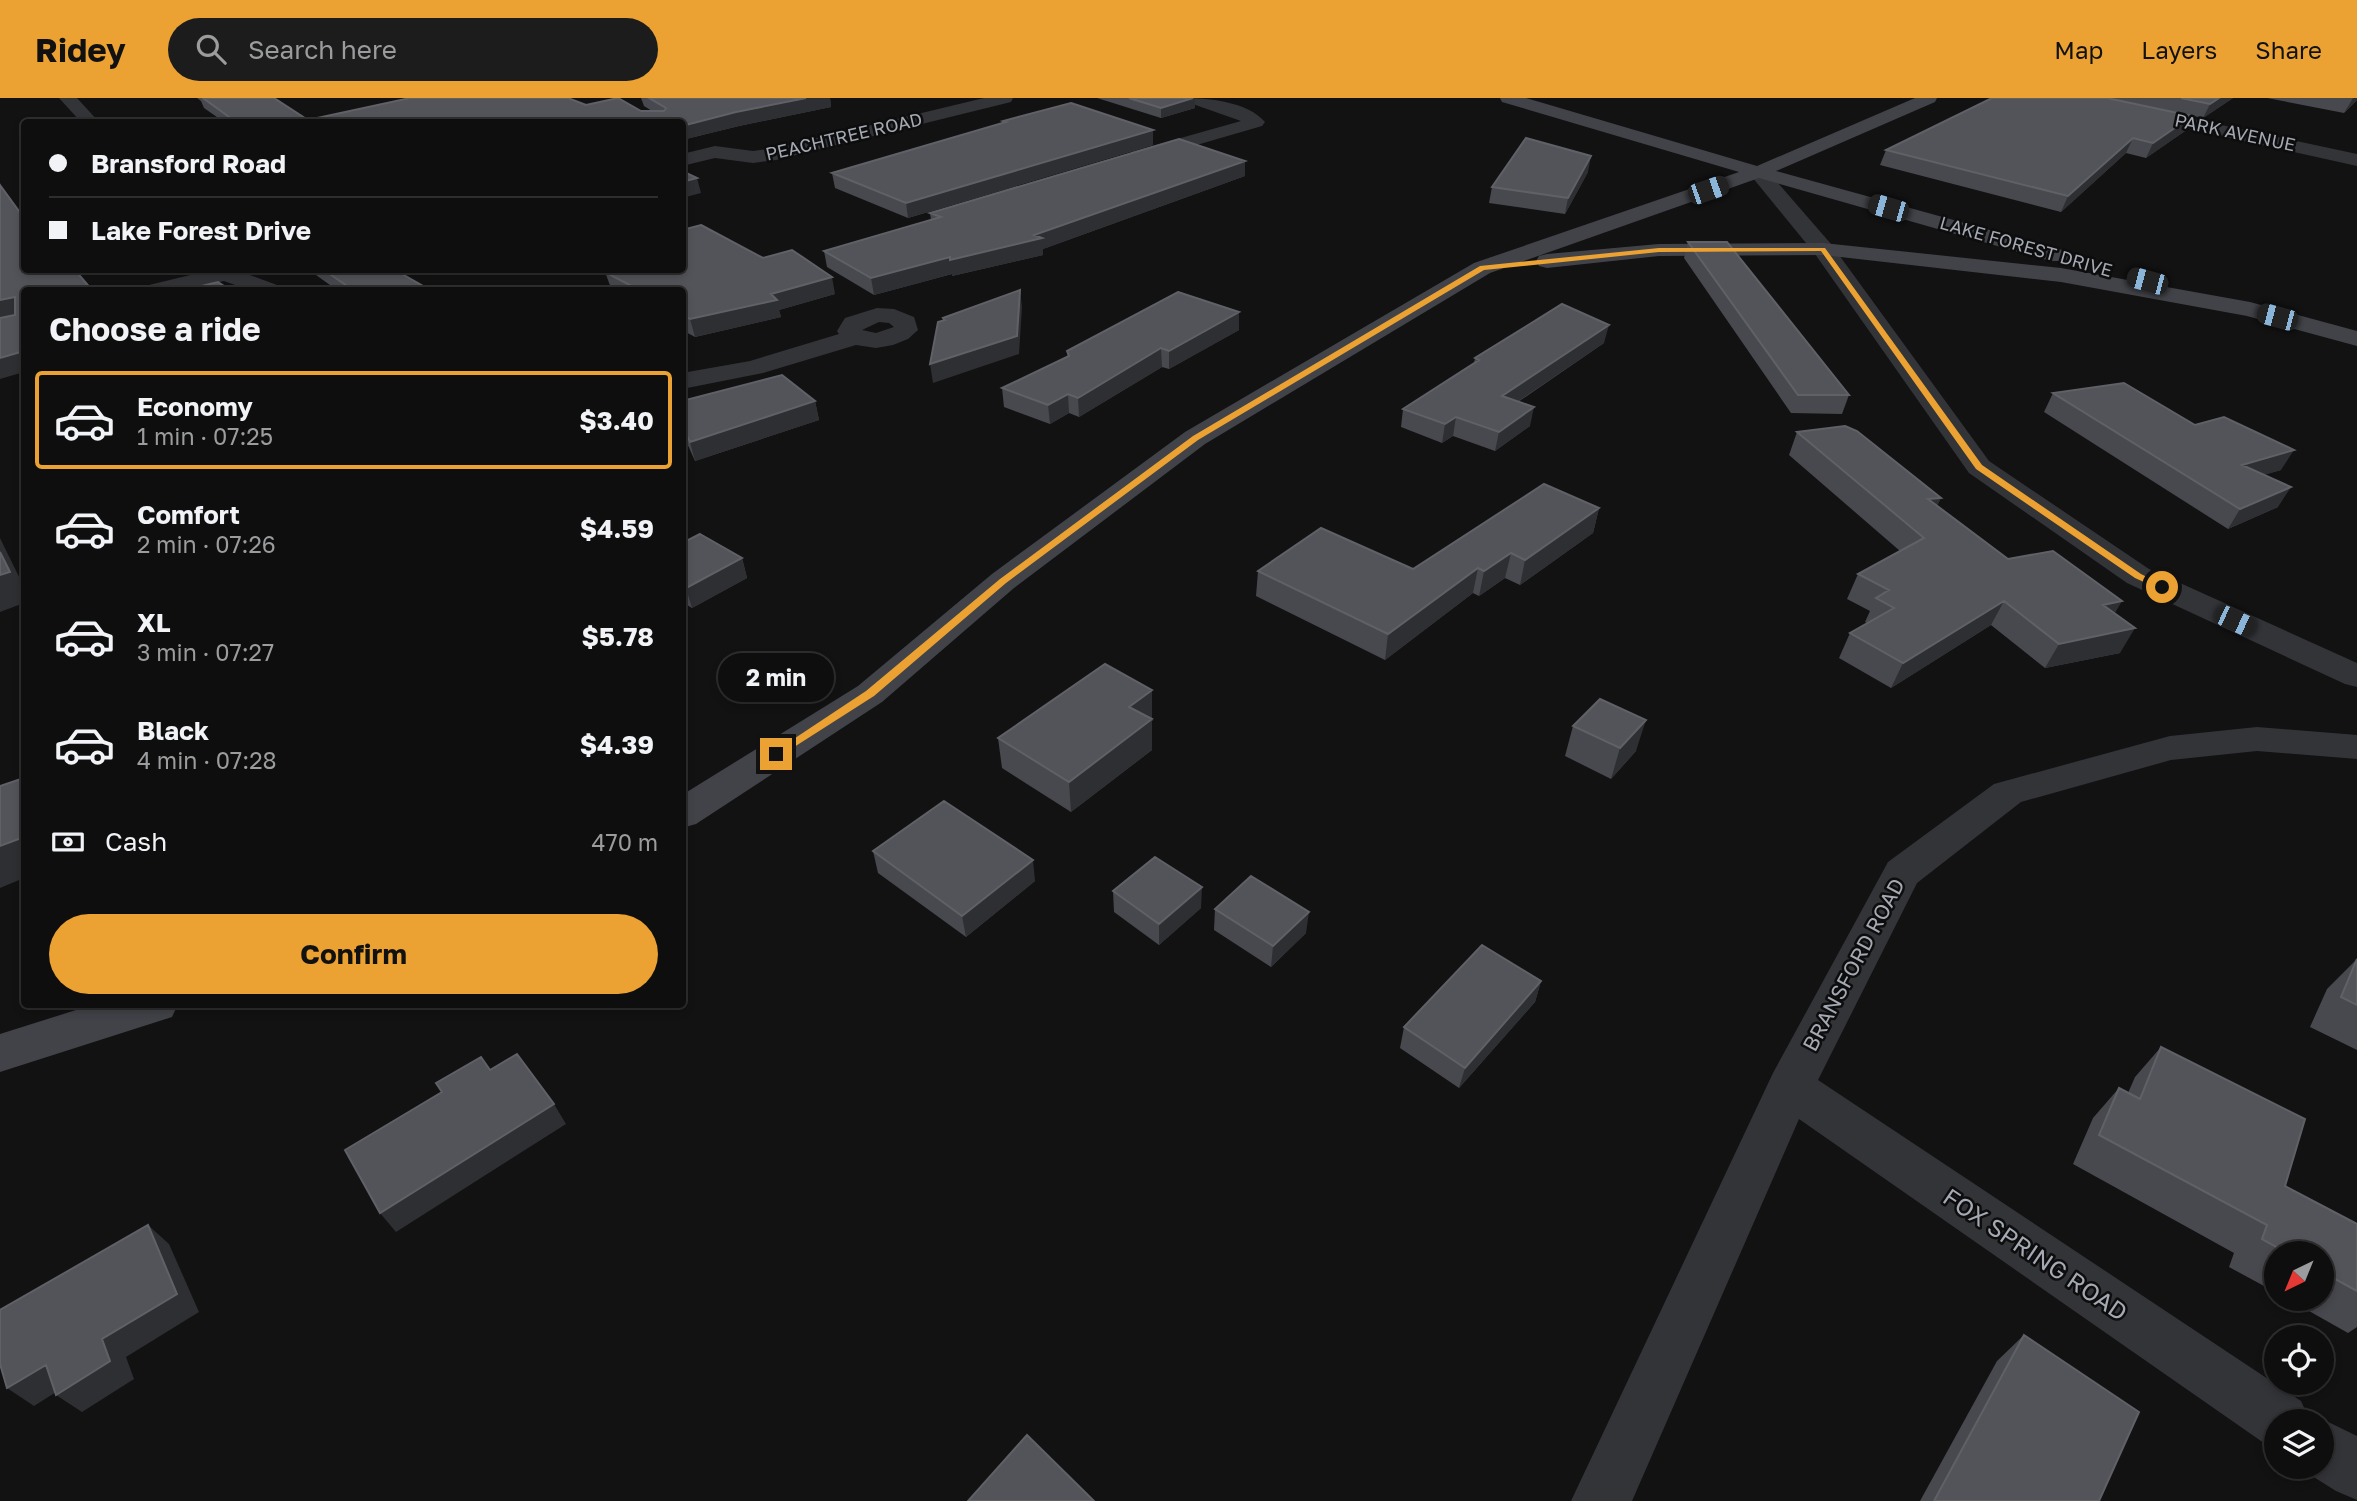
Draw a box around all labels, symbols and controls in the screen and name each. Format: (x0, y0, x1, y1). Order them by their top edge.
search box (168, 18, 658, 81)
text: Ridey (35, 30, 126, 69)
icon: search (192, 30, 230, 68)
text: Search here (248, 34, 397, 65)
text: Map (2054, 35, 2103, 64)
text: Layers (2141, 35, 2217, 64)
text: Share (2255, 35, 2322, 64)
street label: PEACHTREE ROAD (763, 107, 924, 165)
street label: PARK AVENUE (2173, 108, 2298, 156)
text: Bransford Road (91, 148, 286, 179)
car (1685, 173, 1732, 207)
car (1865, 192, 1912, 224)
street label: LAKE FOREST DRIVE (1937, 211, 2115, 281)
text: Lake Forest Drive (91, 215, 311, 246)
car (2124, 265, 2171, 297)
car (2254, 301, 2301, 333)
text: Choose a ride (49, 310, 261, 348)
icon: car (53, 389, 116, 452)
text: Economy (137, 391, 253, 422)
text: $3.40 (579, 405, 654, 436)
text: 1 min · 07:25 (137, 422, 273, 450)
icon: car (53, 497, 116, 560)
text: Comfort (137, 499, 240, 530)
text: $4.59 (580, 513, 654, 544)
text: 2 min · 07:26 (137, 530, 276, 558)
route start (2146, 571, 2178, 603)
car (2212, 603, 2259, 639)
icon: car (53, 605, 116, 668)
text: XL (137, 607, 171, 638)
text: $5.78 (582, 621, 654, 652)
text: 3 min · 07:27 (137, 638, 274, 666)
callout: 2 min (718, 652, 834, 702)
text: 2 min (746, 663, 806, 691)
icon: car (53, 713, 116, 776)
text: Black (137, 715, 209, 746)
text: $4.39 (580, 729, 654, 760)
route end (760, 738, 792, 770)
text: 4 min · 07:28 (137, 746, 277, 774)
icon: cash (49, 823, 87, 861)
text: Cash (105, 826, 167, 857)
text: 470 m (591, 828, 658, 856)
street label: BRANSFORD ROAD (1797, 874, 1910, 1055)
button: Confirm (49, 914, 658, 994)
street label: FOX SPRING ROAD (1938, 1181, 2133, 1326)
north arrow (2264, 1241, 2334, 1311)
map controls (2264, 1241, 2334, 1479)
button: locate (2264, 1325, 2334, 1395)
button: layers (2264, 1409, 2334, 1479)

